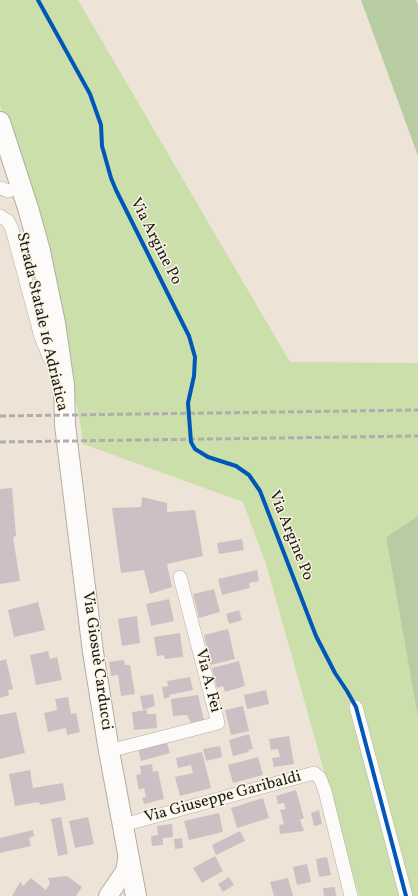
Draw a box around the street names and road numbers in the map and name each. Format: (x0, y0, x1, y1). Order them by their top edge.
street label: Via Argine Po (125, 195, 185, 289)
street label: Strada Statale 16 Adriatica (11, 231, 71, 413)
street label: Via Argine Po (263, 488, 317, 584)
street label: Via Giosuè Carducci (77, 590, 115, 732)
street label: Via A. Fei (190, 647, 224, 715)
street label: Via Giuseppe Garibaldi (142, 768, 304, 828)

